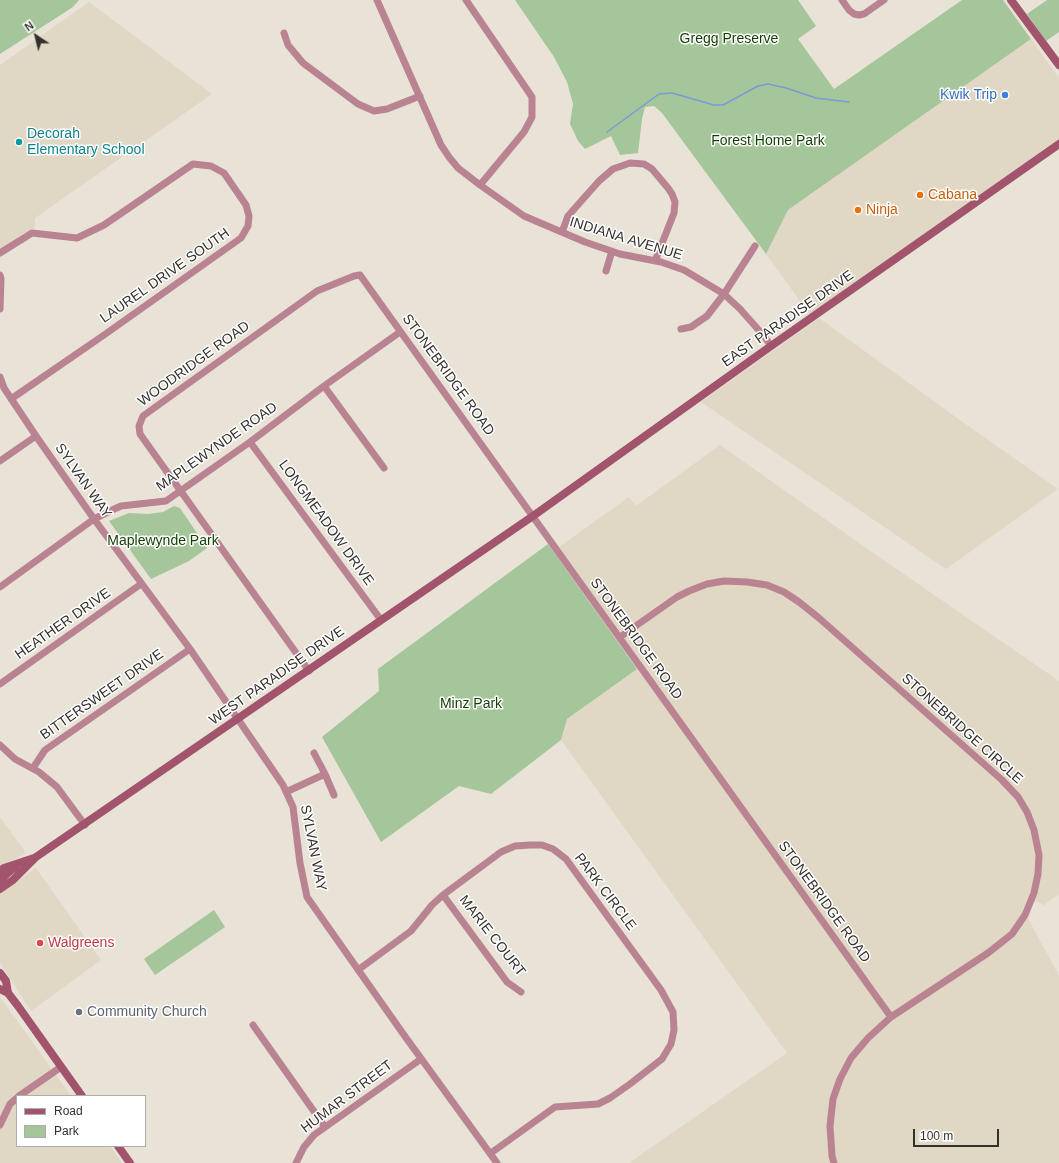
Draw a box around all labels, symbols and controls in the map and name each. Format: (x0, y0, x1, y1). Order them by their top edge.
north arrow (16, 16, 56, 56)
text: N (22, 19, 36, 33)
park label: Gregg Preserve (680, 31, 778, 47)
place label: Kwik Trip (940, 87, 997, 103)
marker: Kwik Trip (1000, 90, 1010, 100)
place label: Decorah Elementary School (27, 126, 145, 158)
park label: Forest Home Park (711, 133, 825, 149)
marker: Decorah Elementary School (14, 137, 24, 147)
place label: Cabana (928, 187, 977, 203)
marker: Cabana (915, 190, 925, 200)
place label: Ninja (866, 202, 898, 218)
marker: Ninja (853, 205, 863, 215)
street label: INDIANA AVENUE (568, 214, 684, 264)
street label: LAUREL DRIVE SOUTH (97, 225, 233, 327)
street label: EAST PARADISE DRIVE (719, 267, 857, 371)
street label: STONEBRIDGE ROAD (398, 311, 498, 439)
street label: WOODRIDGE ROAD (135, 318, 253, 410)
street label: MAPLEWYNDE ROAD (153, 399, 281, 495)
street label: SYLVAN WAY (51, 440, 115, 522)
street label: LONGMEADOW DRIVE (275, 457, 377, 589)
park label: Maplewynde Park (107, 533, 219, 549)
street label: STONEBRIDGE ROAD (586, 575, 686, 703)
street label: HEATHER DRIVE (12, 585, 114, 663)
street label: WEST PARADISE DRIVE (206, 623, 348, 729)
street label: BITTERSWEET DRIVE (37, 646, 167, 744)
street label: STONEBRIDGE CIRCLE (898, 670, 1026, 788)
park label: Minz Park (440, 696, 502, 712)
street label: SYLVAN WAY (296, 804, 330, 892)
street label: STONEBRIDGE ROAD (774, 838, 874, 966)
street label: PARK CIRCLE (571, 850, 639, 934)
street label: MARIE COURT (455, 892, 529, 980)
place label: Walgreens (48, 935, 114, 951)
marker: Walgreens (35, 938, 45, 948)
place label: Community Church (87, 1004, 207, 1020)
marker: Community Church (74, 1007, 84, 1017)
street label: HUMAR STREET (298, 1057, 396, 1137)
legend (16, 1095, 146, 1147)
text: Road (54, 1104, 83, 1118)
scale bar (915, 1121, 1001, 1147)
text: Park (54, 1124, 79, 1138)
text: 100 m (920, 1129, 953, 1143)

